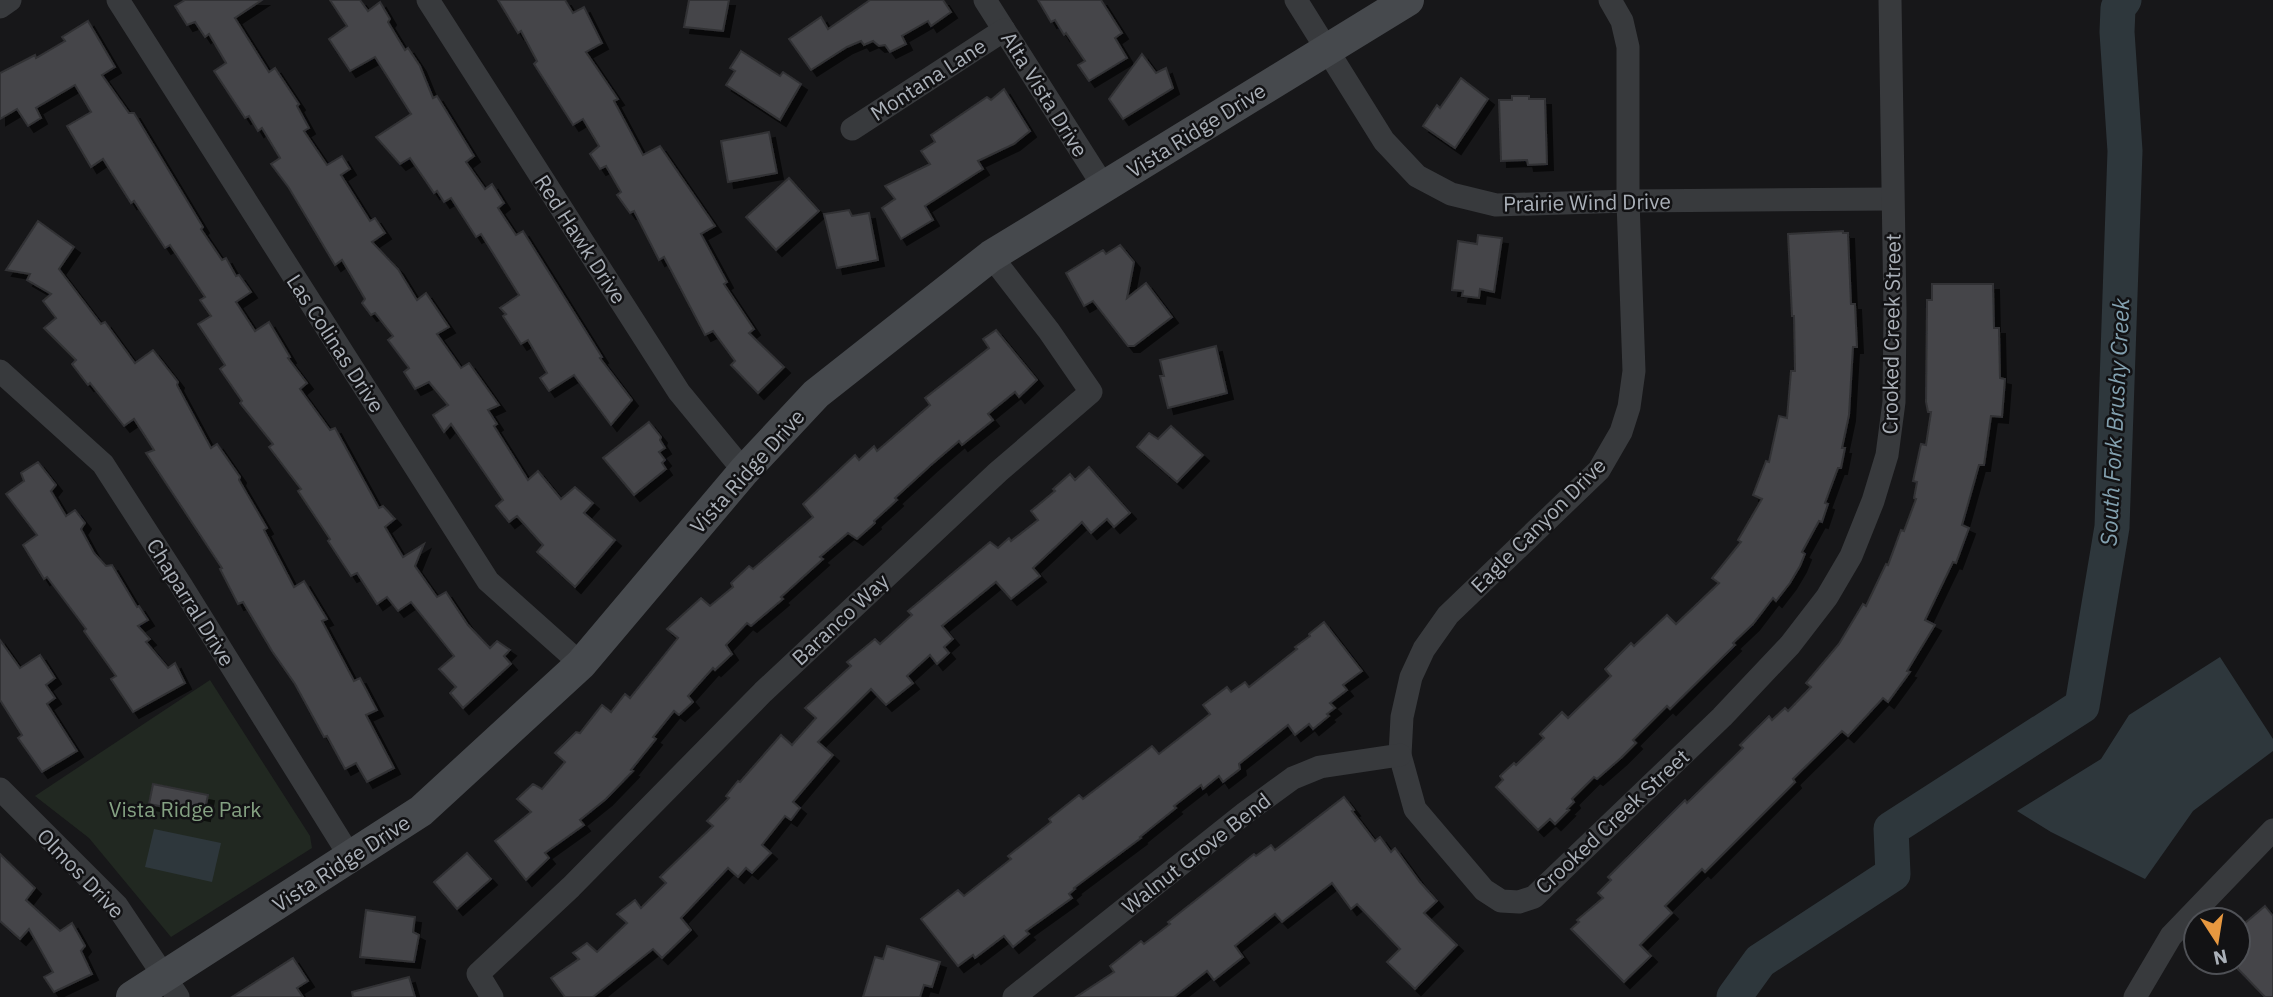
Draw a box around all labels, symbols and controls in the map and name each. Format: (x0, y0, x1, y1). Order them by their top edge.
street label: Alta Vista Drive (995, 26, 1095, 162)
street label: Montana Lane (865, 31, 991, 127)
street label: Vista Ridge Drive (1121, 76, 1271, 184)
street label: Red Hawk Drive (529, 169, 633, 309)
street label: Prairie Wind Drive (1503, 187, 1671, 217)
street label: Crooked Creek Street (1875, 233, 1907, 435)
street label: Las Colinas Drive (281, 268, 391, 418)
water label: South Fork Brushy Creek (2093, 296, 2136, 547)
street label: Vista Ridge Drive (683, 403, 811, 539)
street label: Eagle Canyon Drive (1464, 451, 1612, 599)
street label: Chaparral Drive (141, 533, 241, 671)
street label: Baranco Way (785, 566, 895, 671)
street label: Crooked Creek Street (1529, 742, 1695, 900)
street label: Walnut Grove Bend (1116, 786, 1276, 920)
park label: Vista Ridge Park (109, 795, 261, 823)
street label: Vista Ridge Drive (267, 808, 415, 918)
street label: Olmos Drive (31, 822, 131, 924)
north arrow (2182, 906, 2252, 976)
text: N (2211, 944, 2230, 971)

